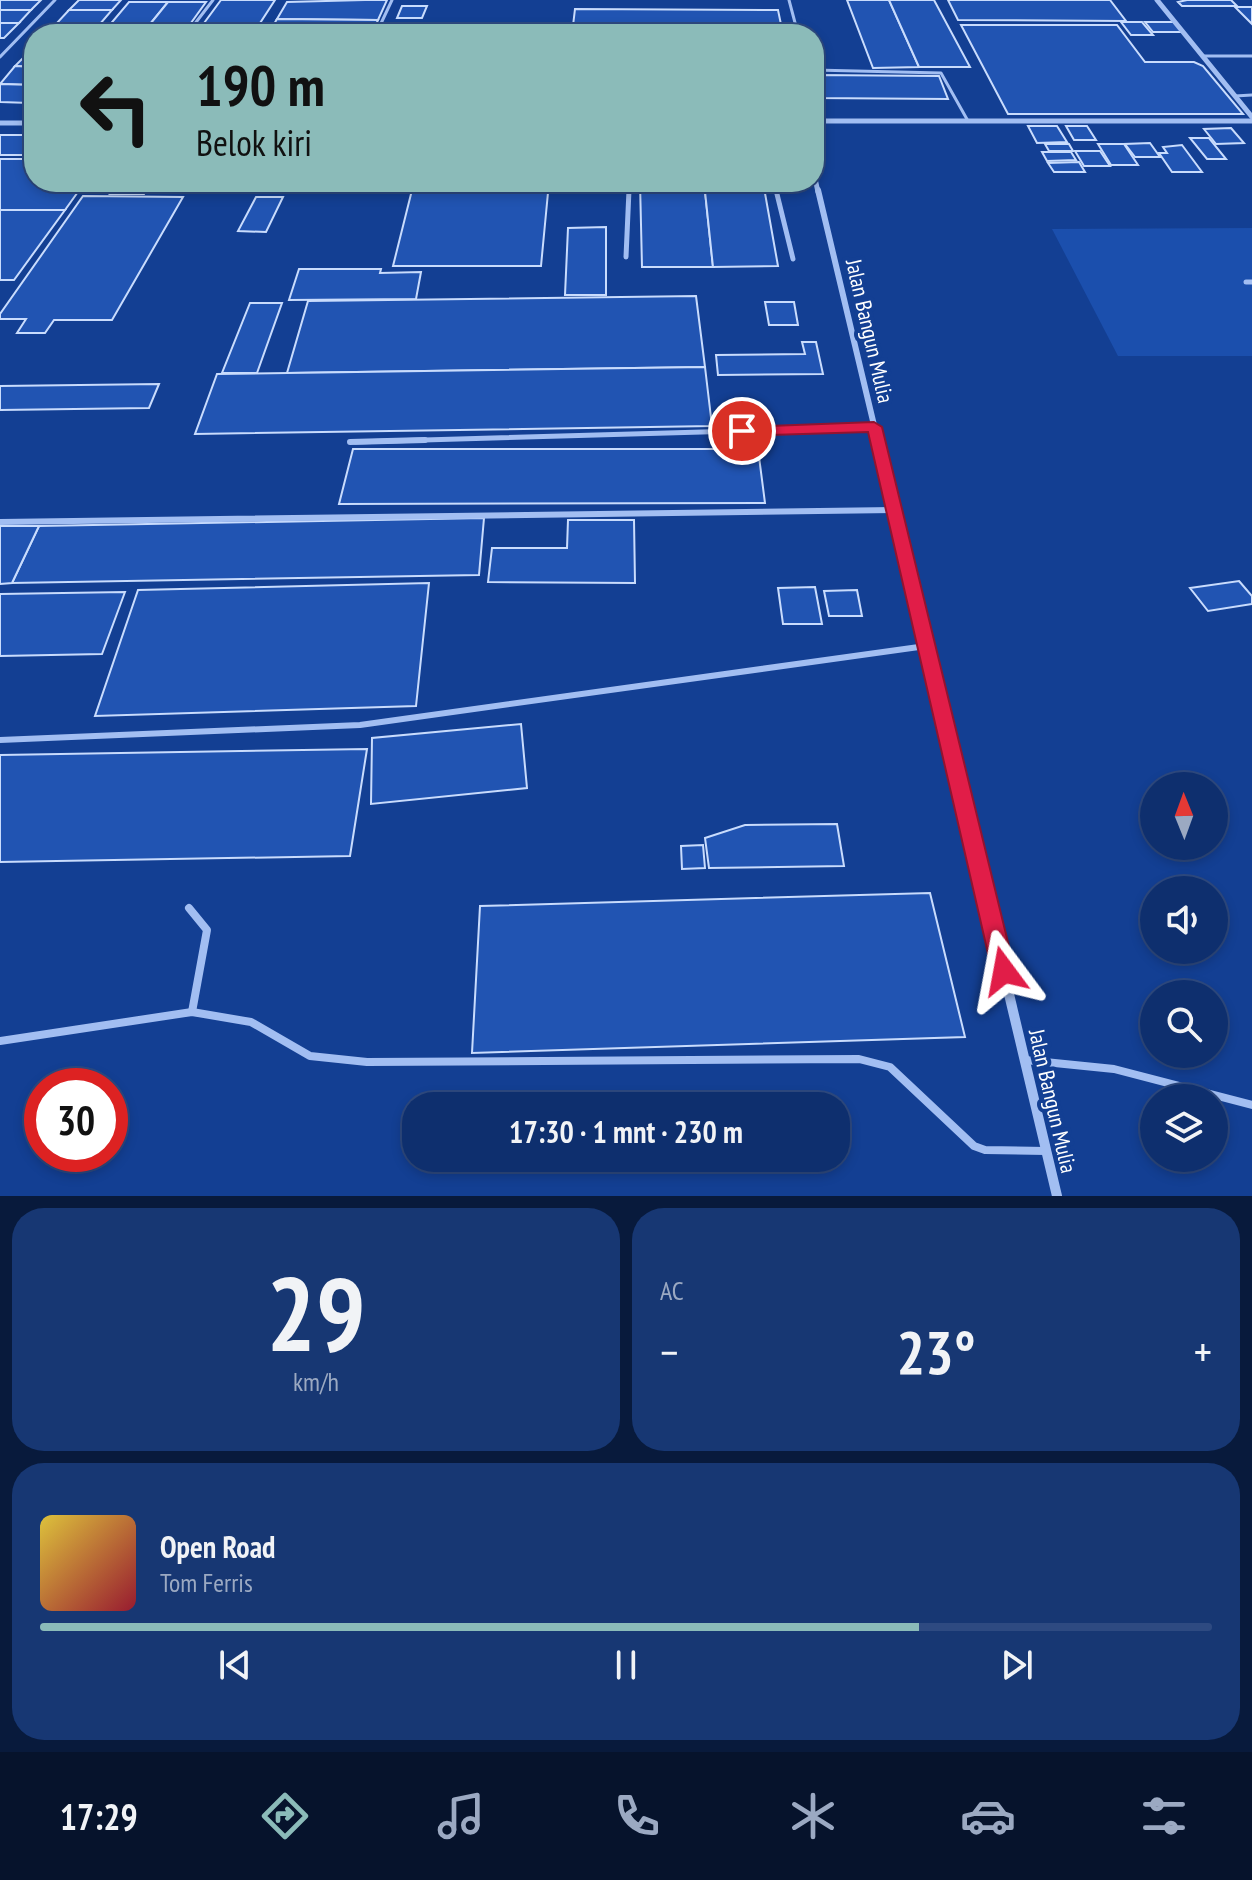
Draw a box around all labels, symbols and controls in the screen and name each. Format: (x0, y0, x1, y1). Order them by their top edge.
text: 190 m (196, 49, 325, 121)
icon: left (64, 56, 168, 160)
text: Belok kiri (196, 119, 312, 166)
street label: Jalan Bangun Mulia (840, 255, 900, 406)
pin (708, 397, 776, 465)
icon: arrive (720, 409, 764, 453)
north arrow (1140, 772, 1228, 860)
map controls (1140, 772, 1228, 1172)
button: sound (1140, 876, 1228, 964)
position arrow (962, 929, 1046, 1013)
button: search (1140, 980, 1228, 1068)
street label: Jalan Bangun Mulia (1023, 1025, 1083, 1176)
speed limit sign: 30 (24, 1068, 128, 1172)
button: layers (1140, 1084, 1228, 1172)
text: 17:30 · 1 mnt · 230 m (509, 1112, 743, 1151)
text: 29 (266, 1245, 366, 1380)
text: AC (660, 1274, 684, 1307)
text: 23° (896, 1313, 976, 1391)
text: − (660, 1323, 678, 1380)
text: + (1194, 1323, 1212, 1380)
text: km/h (293, 1365, 339, 1398)
text: Open Road (160, 1527, 275, 1566)
text: Tom Ferris (160, 1566, 253, 1599)
icon: previous (213, 1643, 257, 1687)
icon: pause (604, 1643, 648, 1687)
icon: next (995, 1643, 1039, 1687)
icon: directions (257, 1788, 313, 1844)
icon: music (433, 1788, 489, 1844)
icon: phone (609, 1788, 665, 1844)
icon: climate (785, 1788, 841, 1844)
icon: car (960, 1788, 1016, 1844)
icon: filters (1136, 1788, 1192, 1844)
text: 17:29 (60, 1793, 138, 1840)

